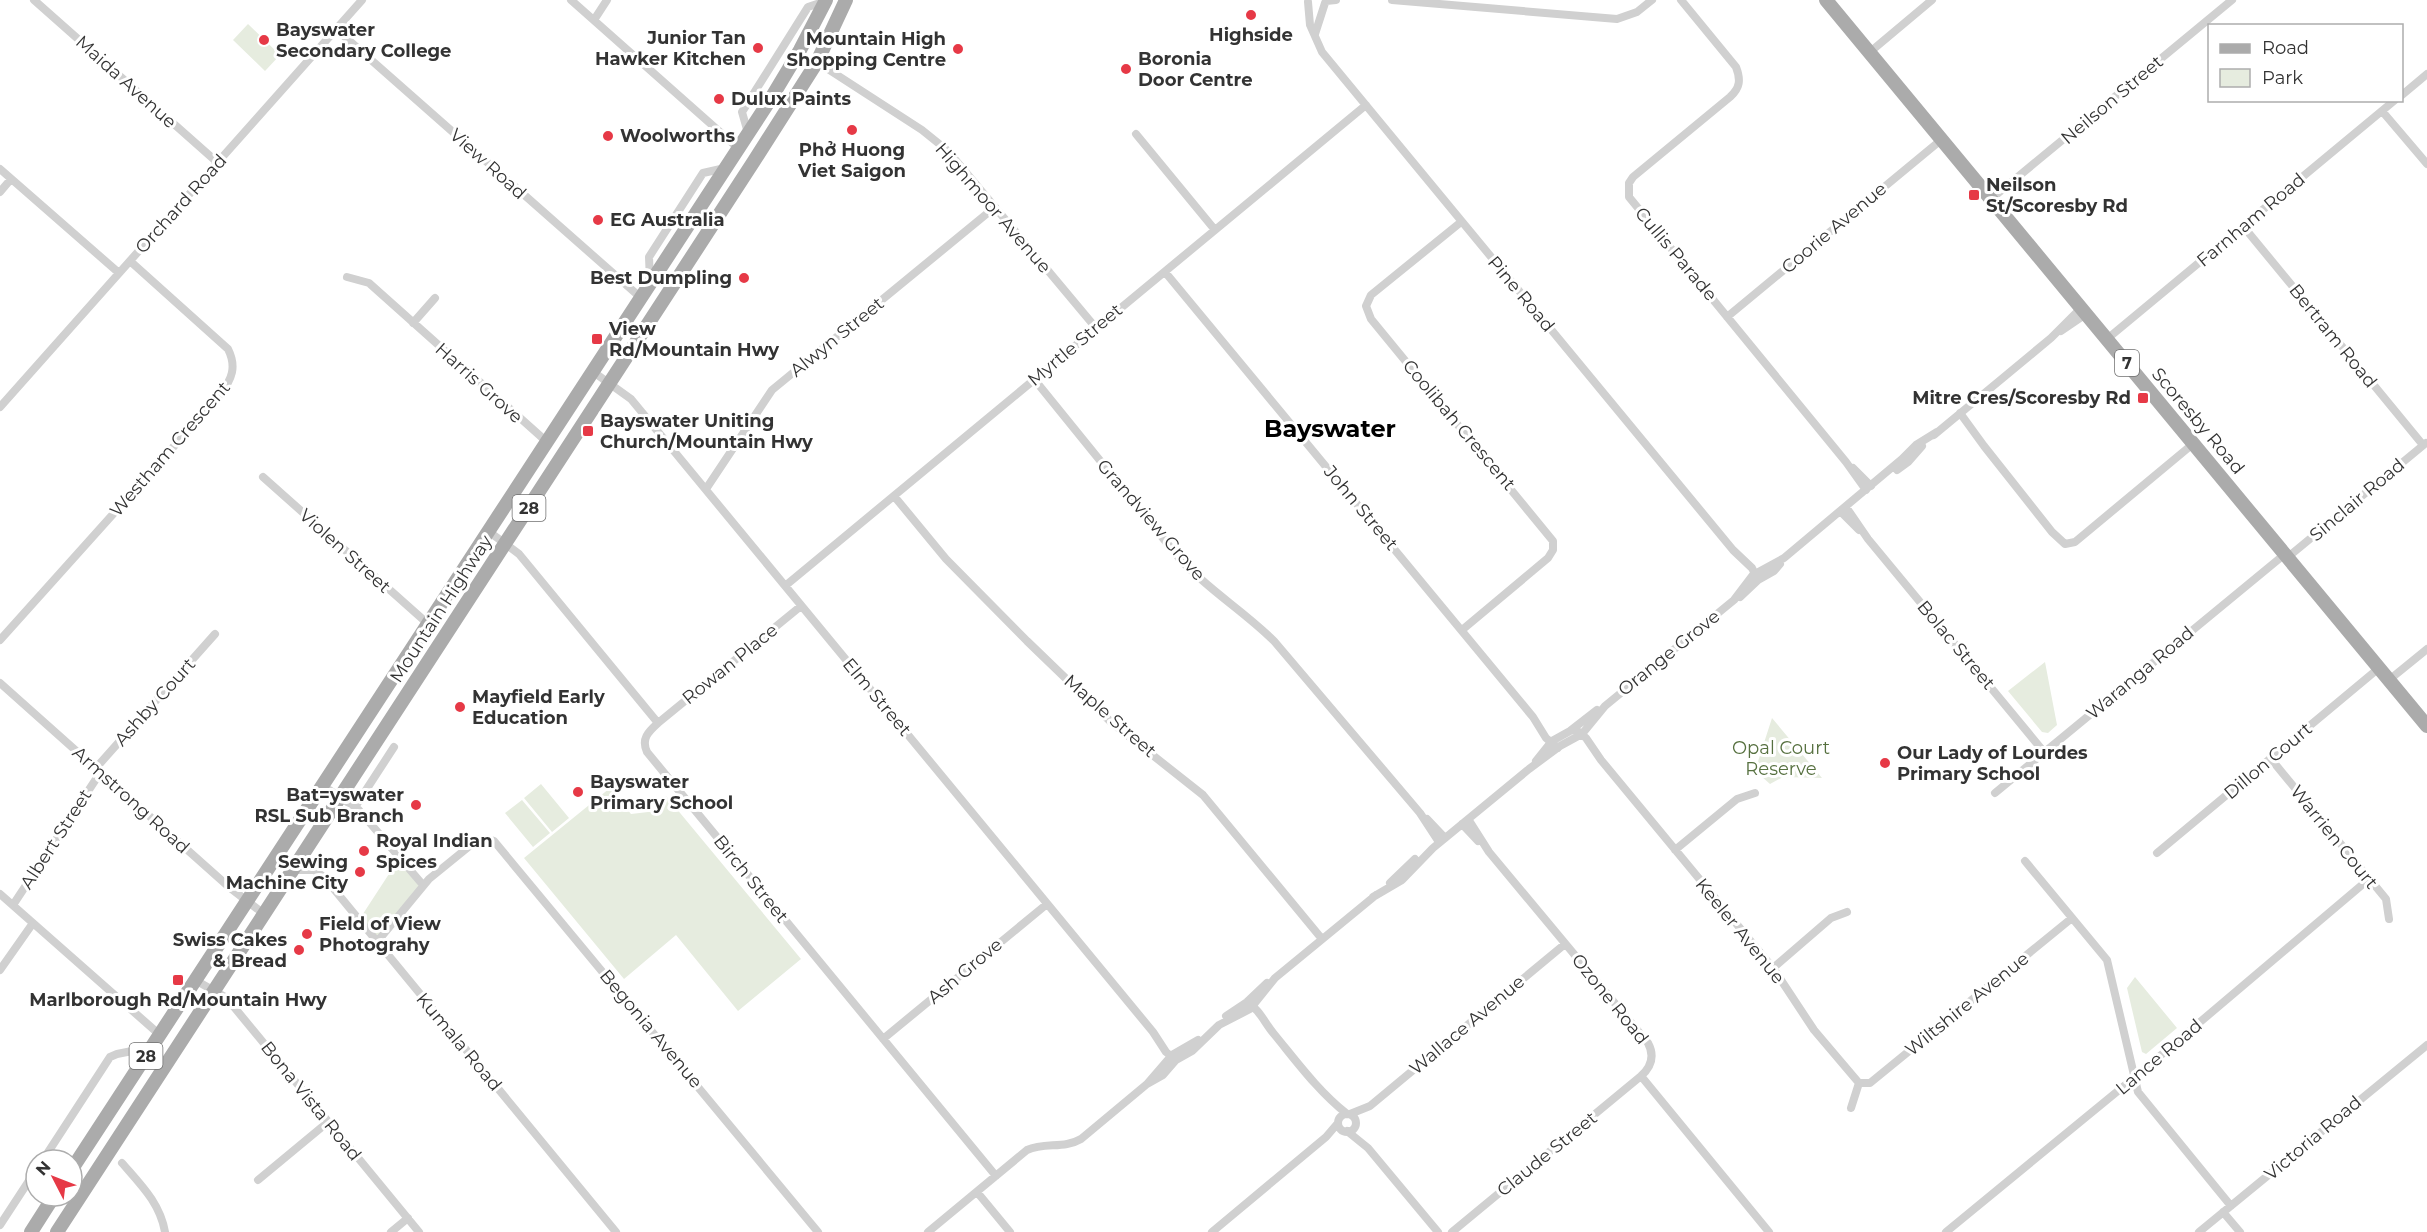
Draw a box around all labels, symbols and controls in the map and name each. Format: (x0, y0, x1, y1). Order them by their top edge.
marker: Highside (1244, 8, 1258, 22)
place label: Bayswater Secondary College (276, 19, 451, 62)
place label: Highside (1209, 24, 1293, 46)
legend (2208, 24, 2403, 102)
place label: Junior Tan Hawker Kitchen (595, 27, 746, 70)
place label: Mountain High Shopping Centre (786, 28, 946, 71)
street label: Maida Avenue (71, 31, 181, 133)
marker: Bayswater Secondary College (257, 33, 271, 47)
text: Road (2262, 37, 2309, 59)
marker: Junior Tan Hawker Kitchen (751, 41, 765, 55)
marker: Mountain High Shopping Centre (951, 42, 965, 56)
place label: Boronia Door Centre (1138, 48, 1253, 91)
street label: Neilson Street (2056, 51, 2168, 149)
marker: Boronia Door Centre (1119, 62, 1133, 76)
text: Park (2262, 67, 2303, 89)
place label: Dulux Paints (731, 88, 852, 110)
marker: Dulux Paints (712, 92, 726, 106)
marker: Phở Huong Viet Saigon (845, 123, 859, 137)
street label: View Road (445, 124, 531, 204)
place label: Woolworths (620, 125, 736, 147)
marker: Woolworths (601, 129, 615, 143)
street label: Highmoor Avenue (930, 138, 1056, 278)
place label: Phở Huong Viet Saigon (797, 139, 906, 182)
street label: Orchard Road (131, 150, 231, 258)
street label: Farnham Road (2192, 168, 2310, 272)
place label: Neilson St/Scoresby Rd (1986, 174, 2128, 217)
street label: Coorie Avenue (1777, 178, 1891, 278)
marker: Neilson St/Scoresby Rd (1967, 188, 1981, 202)
street label: Cullis Parade (1630, 202, 1722, 306)
place label: EG Australia (610, 209, 725, 231)
marker: EG Australia (591, 213, 605, 227)
street label: Pine Road (1483, 251, 1559, 337)
place label: Best Dumpling (590, 267, 732, 289)
marker: Best Dumpling (737, 271, 751, 285)
street label: Bertram Road (2284, 280, 2382, 392)
street label: Alwyn Street (786, 292, 888, 382)
street label: Myrtle Street (1023, 299, 1127, 391)
place label: View Rd/Mountain Hwy (608, 318, 779, 361)
marker: View Rd/Mountain Hwy (590, 332, 604, 346)
street label: Harris Grove (431, 338, 527, 428)
road number: 7 (2115, 350, 2139, 376)
street label: Coolibah Crescent (1398, 355, 1520, 495)
street label: Scoresby Road (2147, 363, 2249, 479)
street label: Westham Crescent (105, 377, 235, 521)
place label: Mitre Cres/Scoresby Rd (1912, 387, 2131, 409)
marker: Mitre Cres/Scoresby Rd (2136, 391, 2150, 405)
place label: Bayswater Uniting Church/Mountain Hwy (600, 410, 813, 453)
district label: Bayswater (1264, 414, 1396, 443)
marker: Bayswater Uniting Church/Mountain Hwy (581, 424, 595, 438)
street label: Sinclair Road (2305, 454, 2409, 546)
street label: Grandview Grove (1092, 455, 1210, 585)
street label: John Street (1319, 460, 1403, 555)
road number: 28 (512, 495, 546, 521)
street label: Violen Street (295, 504, 395, 598)
street label: Mountain Highway (385, 531, 497, 687)
street label: Bolac Street (1912, 596, 2000, 694)
street label: Orange Grove (1614, 605, 1724, 701)
street label: Rowan Place (678, 619, 782, 709)
street label: Waranga Road (2082, 622, 2198, 724)
street label: Ashby Court (110, 653, 200, 751)
street label: Elm Street (838, 653, 916, 741)
street label: Maple Street (1059, 670, 1161, 762)
place label: Mayfield Early Education (472, 686, 605, 729)
marker: Mayfield Early Education (453, 700, 467, 714)
street label: Dillon Court (2220, 718, 2316, 804)
park label: Opal Court Reserve (1732, 737, 1830, 780)
street label: Armstrong Road (68, 742, 194, 858)
place label: Our Lady of Lourdes Primary School (1897, 742, 2088, 785)
marker: Our Lady of Lourdes Primary School (1878, 756, 1892, 770)
place label: Bayswater Primary School (590, 771, 733, 814)
street label: Warrien Court (2286, 781, 2382, 893)
place label: Bat=yswater RSL Sub Branch (255, 784, 404, 827)
street label: Albert Street (16, 785, 96, 893)
marker: Bayswater Primary School (571, 785, 585, 799)
marker: Bat=yswater RSL Sub Branch (409, 798, 423, 812)
place label: Royal Indian Spices (376, 830, 493, 873)
street label: Birch Street (709, 831, 793, 927)
marker: Royal Indian Spices (357, 844, 371, 858)
place label: Sewing Machine City (226, 851, 348, 894)
marker: Sewing Machine City (353, 865, 367, 879)
street label: Keeler Avenue (1691, 874, 1789, 988)
place label: Field of View Photograhy (319, 913, 441, 956)
marker: Field of View Photograhy (300, 927, 314, 941)
place label: Swiss Cakes & Bread (173, 929, 287, 972)
street label: Ash Grove (923, 933, 1007, 1009)
marker: Swiss Cakes & Bread (292, 943, 306, 957)
street label: Wiltshire Avenue (1901, 947, 2033, 1061)
street label: Ozone Road (1567, 949, 1653, 1049)
street label: Begonia Avenue (595, 965, 707, 1093)
street label: Wallace Avenue (1405, 970, 1529, 1080)
marker: Marlborough Rd/Mountain Hwy (171, 973, 185, 987)
street label: Kumala Road (412, 988, 506, 1096)
place label: Marlborough Rd/Mountain Hwy (29, 989, 327, 1011)
street label: Lance Road (2111, 1015, 2207, 1099)
street label: Bona Vista Road (256, 1037, 366, 1165)
road number: 28 (130, 1043, 162, 1069)
street label: Victoria Road (2260, 1091, 2366, 1185)
street label: Claude Street (1492, 1107, 1602, 1201)
north arrow (24, 1148, 84, 1208)
text: N (32, 1157, 55, 1179)

